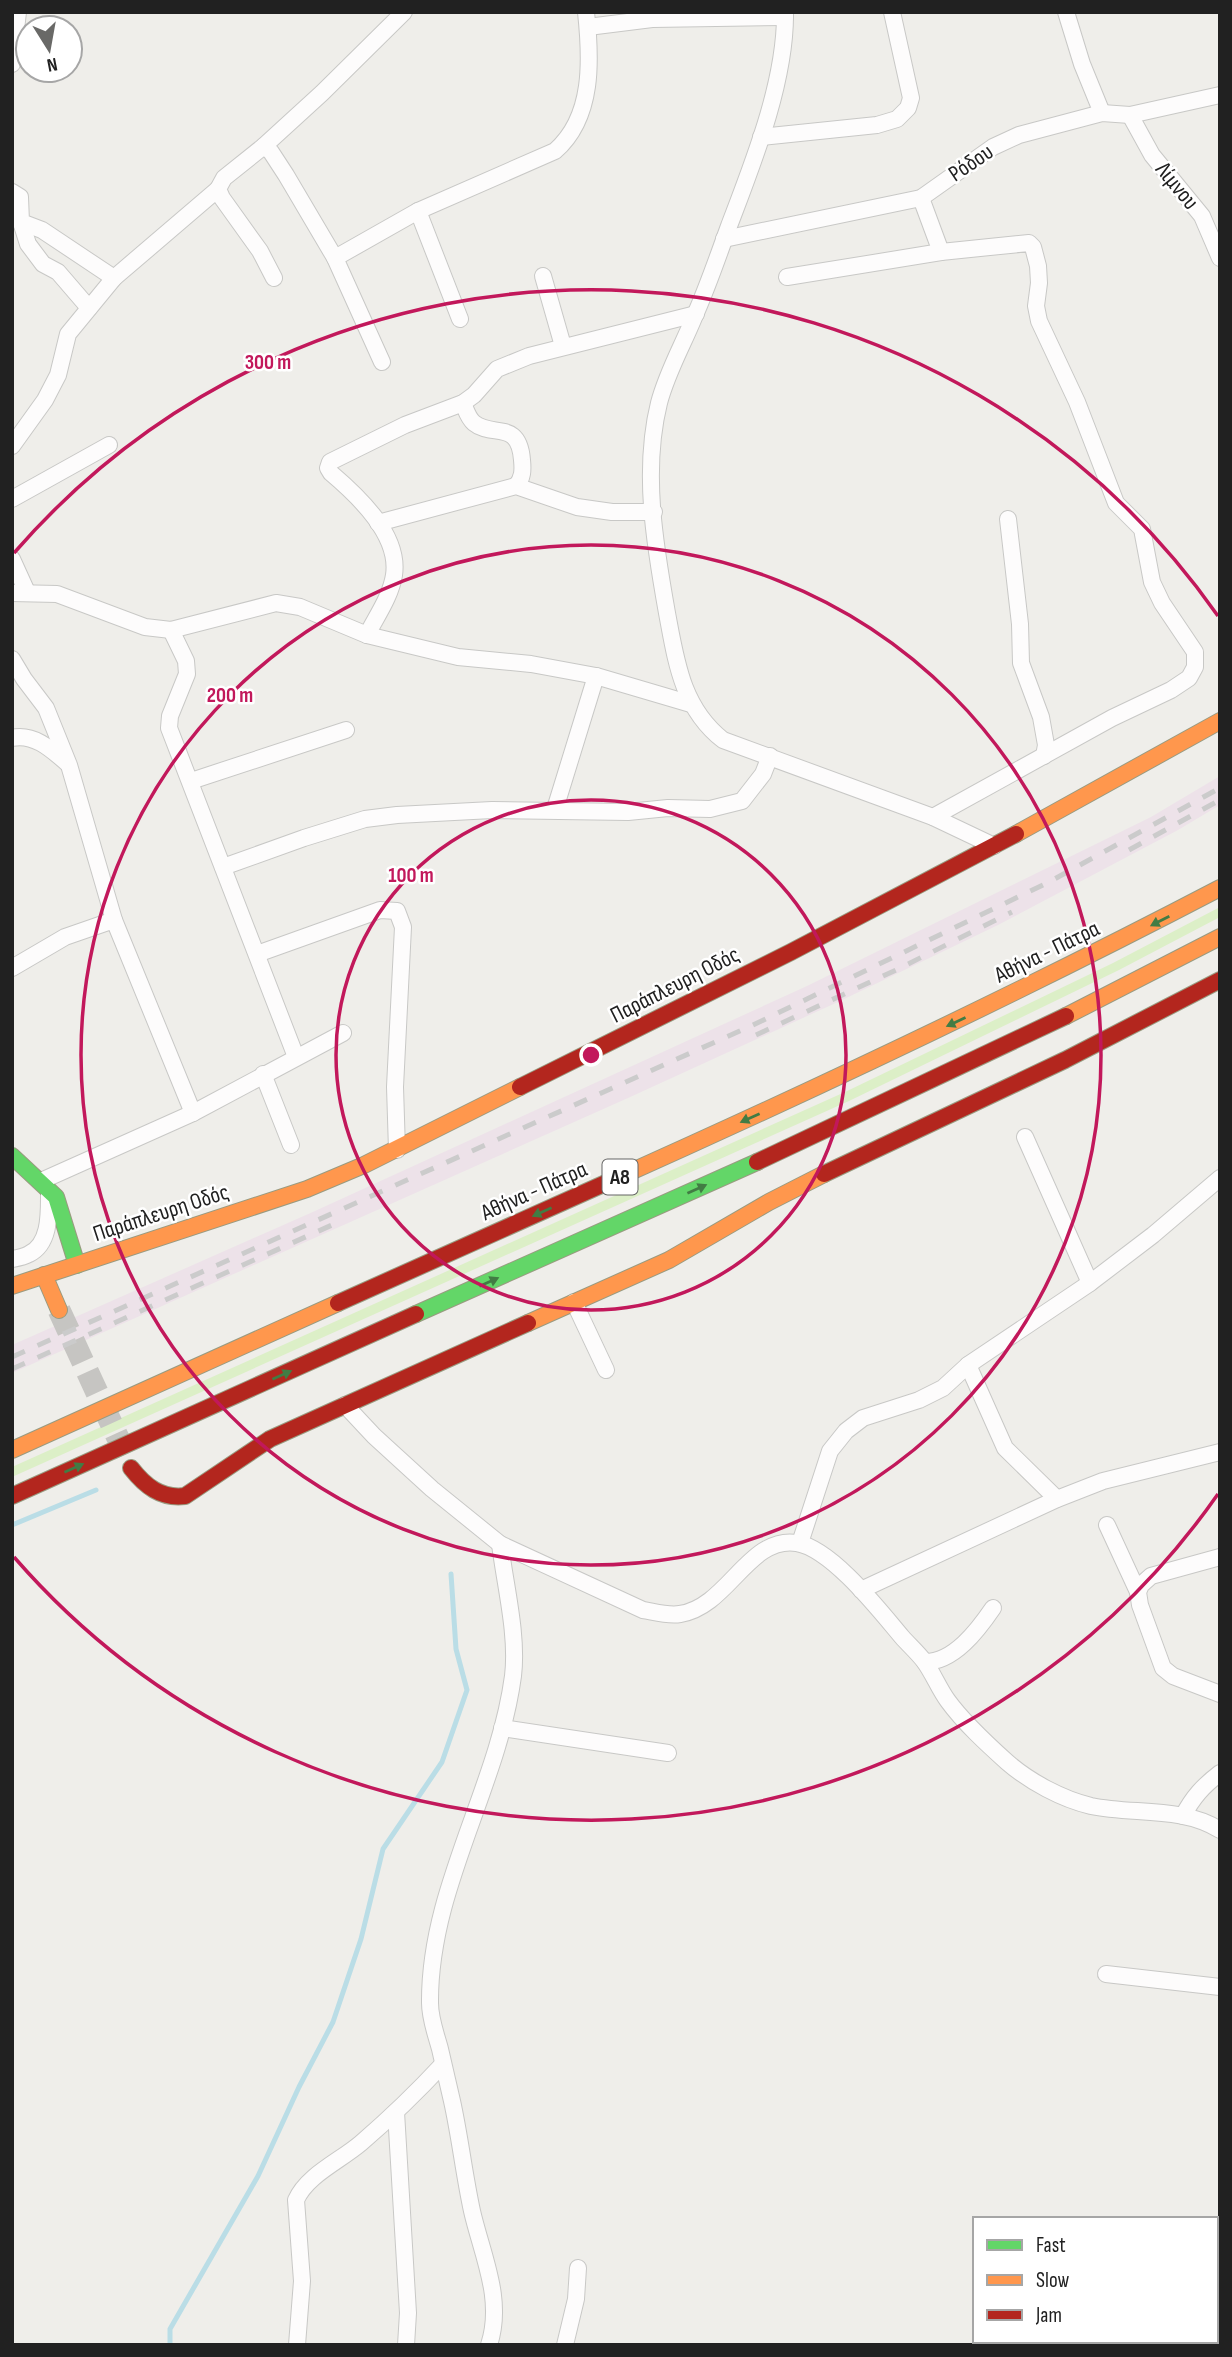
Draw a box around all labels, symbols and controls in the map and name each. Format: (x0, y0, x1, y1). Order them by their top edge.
north arrow (14, 14, 84, 84)
text: N (45, 52, 59, 76)
street label: Ρόδου (943, 138, 999, 188)
street label: Λίμνου (1149, 156, 1205, 216)
text: 300 m (245, 350, 291, 375)
text: 200 m (207, 683, 253, 708)
text: 100 m (388, 863, 434, 888)
street label: Αθήνα - Πάτρα (989, 914, 1104, 990)
one-way arrow (1150, 915, 1170, 927)
street label: Παράπλευρη Οδός (606, 940, 744, 1030)
one-way arrow (946, 1016, 966, 1028)
centre of rings (579, 1043, 603, 1067)
one-way arrow (740, 1112, 760, 1124)
street label: Αθήνα - Πάτρα (476, 1155, 592, 1227)
road number: Α8 (602, 1160, 638, 1194)
street label: Παράπλευρη Οδός (90, 1178, 232, 1248)
one-way arrow (687, 1183, 707, 1195)
one-way arrow (532, 1207, 553, 1218)
one-way arrow (479, 1276, 500, 1287)
one-way arrow (272, 1369, 292, 1381)
one-way arrow (64, 1462, 85, 1473)
legend (973, 2217, 1218, 2343)
text: Fast (1036, 2233, 1066, 2258)
text: Slow (1036, 2268, 1070, 2293)
text: Jam (1035, 2303, 1062, 2328)

